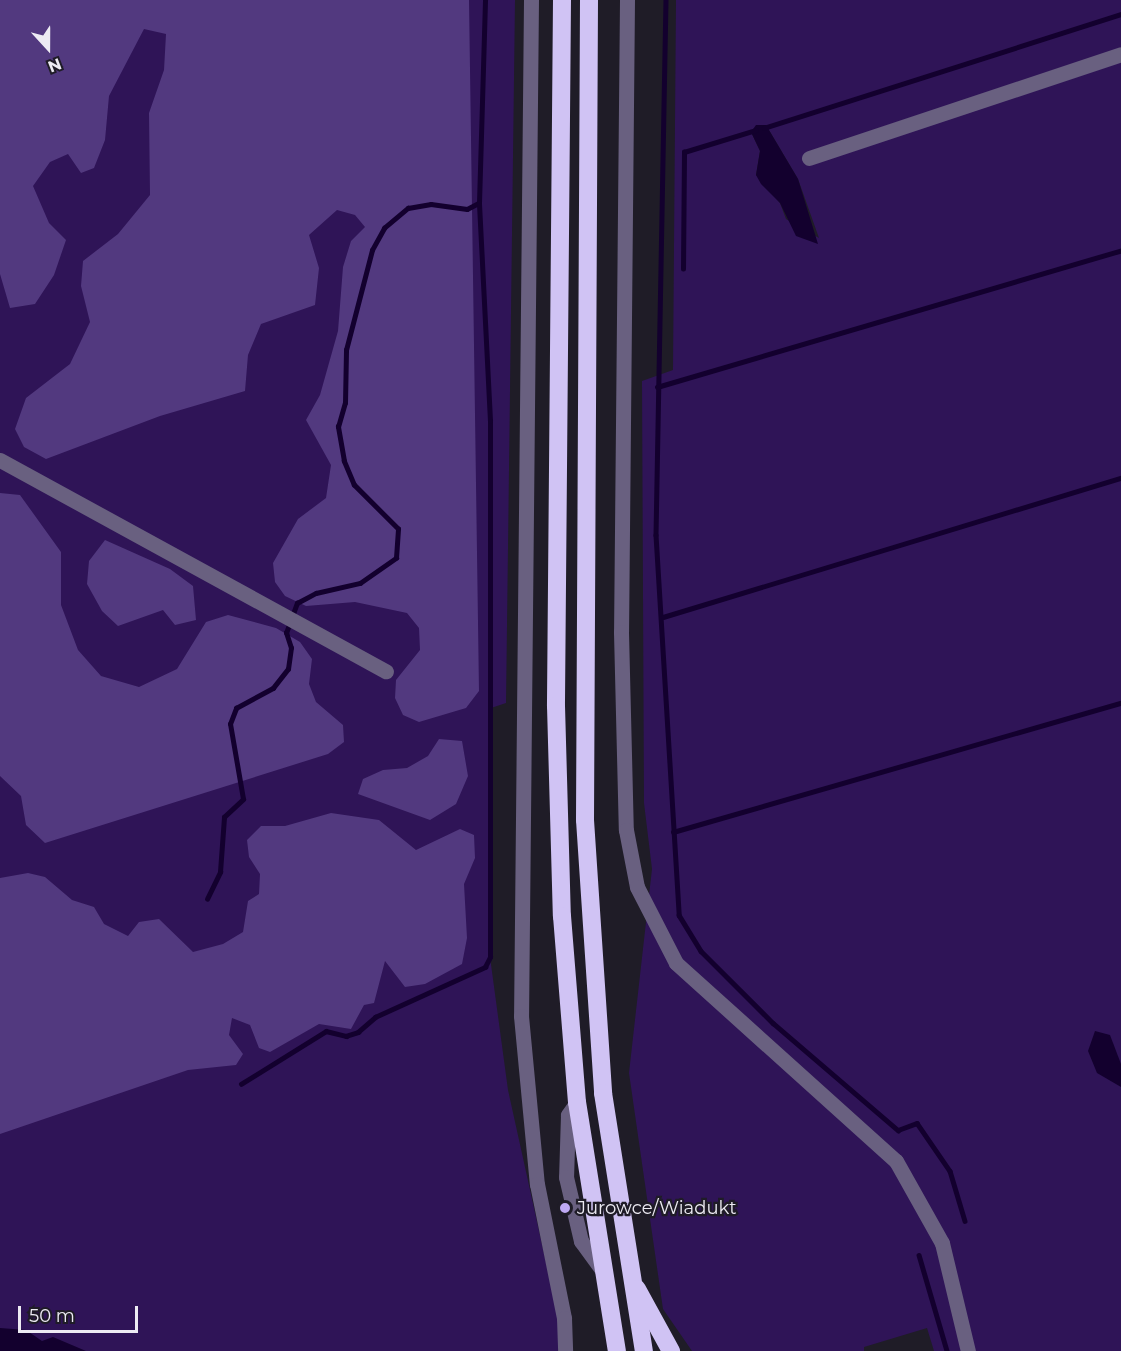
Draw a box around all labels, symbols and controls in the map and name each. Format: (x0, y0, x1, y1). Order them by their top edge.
north arrow (18, 18, 78, 78)
text: N (45, 54, 64, 76)
place label: Jurowce/Wiadukt (577, 1197, 737, 1219)
marker: Jurowce/Wiadukt (558, 1201, 572, 1215)
scale bar (21, 1294, 141, 1332)
text: 50 m (29, 1305, 75, 1327)

